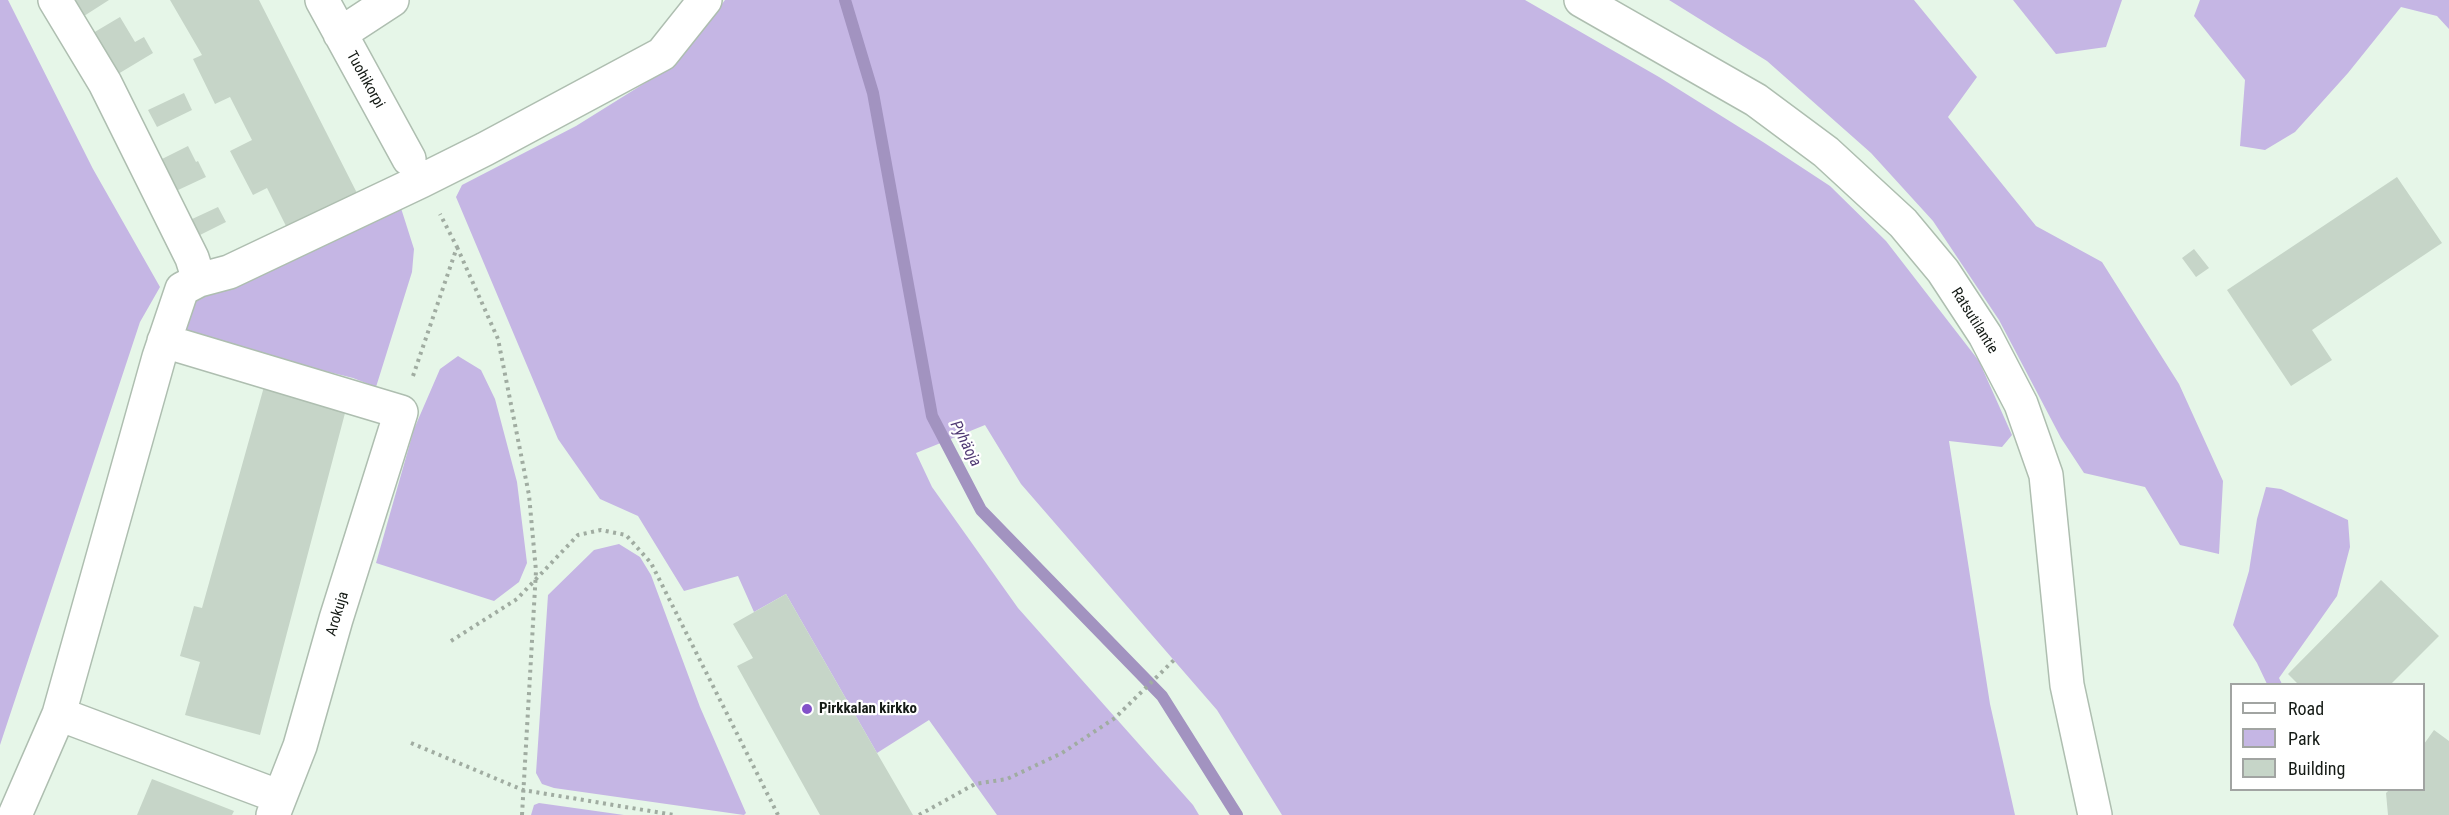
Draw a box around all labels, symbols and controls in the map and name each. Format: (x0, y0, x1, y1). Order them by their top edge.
street label: Tuohikorpi (342, 48, 388, 112)
street label: Ratsutilantie (1947, 285, 2001, 357)
water label: Pyhäoja (945, 418, 985, 470)
street label: Arokuja (323, 590, 353, 638)
legend (2230, 683, 2425, 791)
text: Road (2288, 698, 2324, 719)
place label: Pirkkalan kirkko (819, 700, 917, 718)
marker: Pirkkalan kirkko (800, 702, 814, 716)
text: Park (2288, 728, 2320, 749)
text: Building (2288, 758, 2345, 779)

